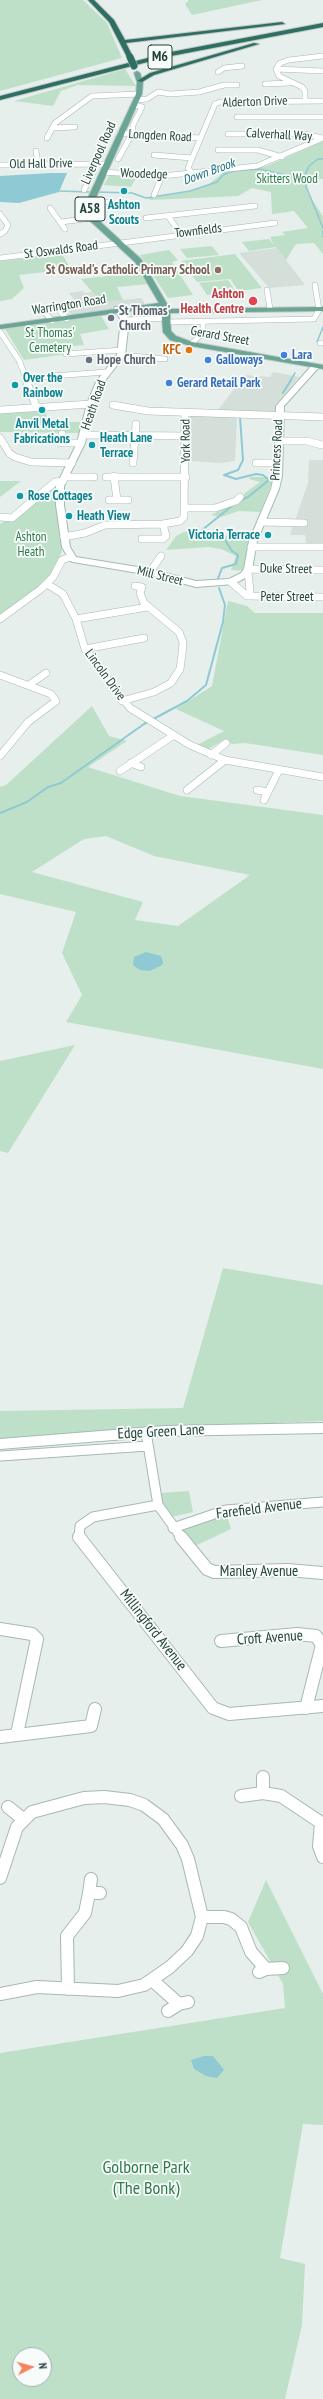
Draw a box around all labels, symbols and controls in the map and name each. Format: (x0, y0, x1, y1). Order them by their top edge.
road number: M6 (148, 45, 172, 69)
street label: Alderton Drive (222, 93, 288, 111)
street label: Liverpool Road (78, 119, 120, 187)
street label: Calverhall Way (246, 125, 312, 145)
street label: Longden Road (128, 127, 192, 145)
water label: Down Brook (181, 155, 237, 189)
street label: Old Hall Drive (9, 156, 73, 172)
street label: Woodedge (120, 165, 168, 183)
park label: Skitters Wood (256, 171, 318, 187)
marker: Ashton Scouts (119, 186, 129, 196)
road number: A58 (75, 197, 105, 221)
place label: Ashton Scouts (108, 197, 140, 228)
street label: Townfields (174, 220, 222, 242)
street label: St Oswalds Road (23, 238, 99, 262)
place label: St Oswald's Catholic Primary School (46, 262, 210, 278)
marker: St Oswald's Catholic Primary School (213, 265, 223, 275)
place label: Ashton Health Centre (181, 286, 244, 317)
street label: Warrington Road (31, 291, 107, 319)
marker: Ashton Health Centre (247, 295, 259, 307)
place label: St Thomas' Church (119, 303, 170, 334)
marker: St Thomas' Church (106, 313, 116, 323)
street label: Gerard Street (189, 323, 251, 349)
park label: St Thomas' Cemetery (25, 325, 75, 356)
place label: KFC (163, 342, 181, 358)
marker: KFC (184, 345, 194, 355)
place label: Lara (292, 347, 312, 363)
marker: Lara (279, 350, 289, 360)
place label: Hope Church (97, 352, 156, 368)
place label: Galloways (216, 352, 263, 368)
marker: Hope Church (84, 355, 94, 365)
marker: Galloways (203, 355, 213, 365)
place label: Over the Rainbow (23, 370, 63, 401)
place label: Gerard Retail Park (177, 375, 260, 391)
street label: Heath Road (78, 378, 110, 432)
marker: Gerard Retail Park (164, 378, 174, 388)
marker: Over the Rainbow (10, 380, 20, 390)
marker: Anvil Metal Fabrications (37, 405, 47, 415)
place label: Anvil Metal Fabrications (14, 416, 70, 447)
street label: York Road (178, 419, 194, 463)
street label: Princess Road (268, 419, 286, 481)
place label: Heath Lane Terrace (100, 430, 152, 461)
marker: Heath Lane Terrace (87, 440, 97, 450)
place label: Rose Cottages (28, 488, 93, 504)
marker: Rose Cottages (15, 491, 25, 501)
place label: Heath View (77, 508, 130, 524)
marker: Heath View (64, 511, 74, 521)
place label: Victoria Terrace (188, 527, 260, 543)
park label: Ashton Heath (15, 529, 47, 560)
marker: Victoria Terrace (263, 530, 273, 540)
street label: Duke Street (260, 561, 312, 577)
street label: Mill Street (135, 563, 185, 589)
street label: Peter Street (261, 589, 313, 605)
street label: Lincoln Drive (81, 647, 129, 703)
street label: Edge Green Lane (117, 1421, 205, 1443)
street label: Farefield Avenue (215, 1495, 303, 1523)
street label: Manley Avenue (220, 1563, 298, 1581)
street label: Millingford Avenue (116, 1586, 190, 1674)
street label: Croft Avenue (236, 1627, 304, 1649)
park label: Golborne Park (The Bonk) (102, 2157, 190, 2200)
north arrow (12, 2347, 52, 2387)
text: N (36, 2362, 50, 2370)

